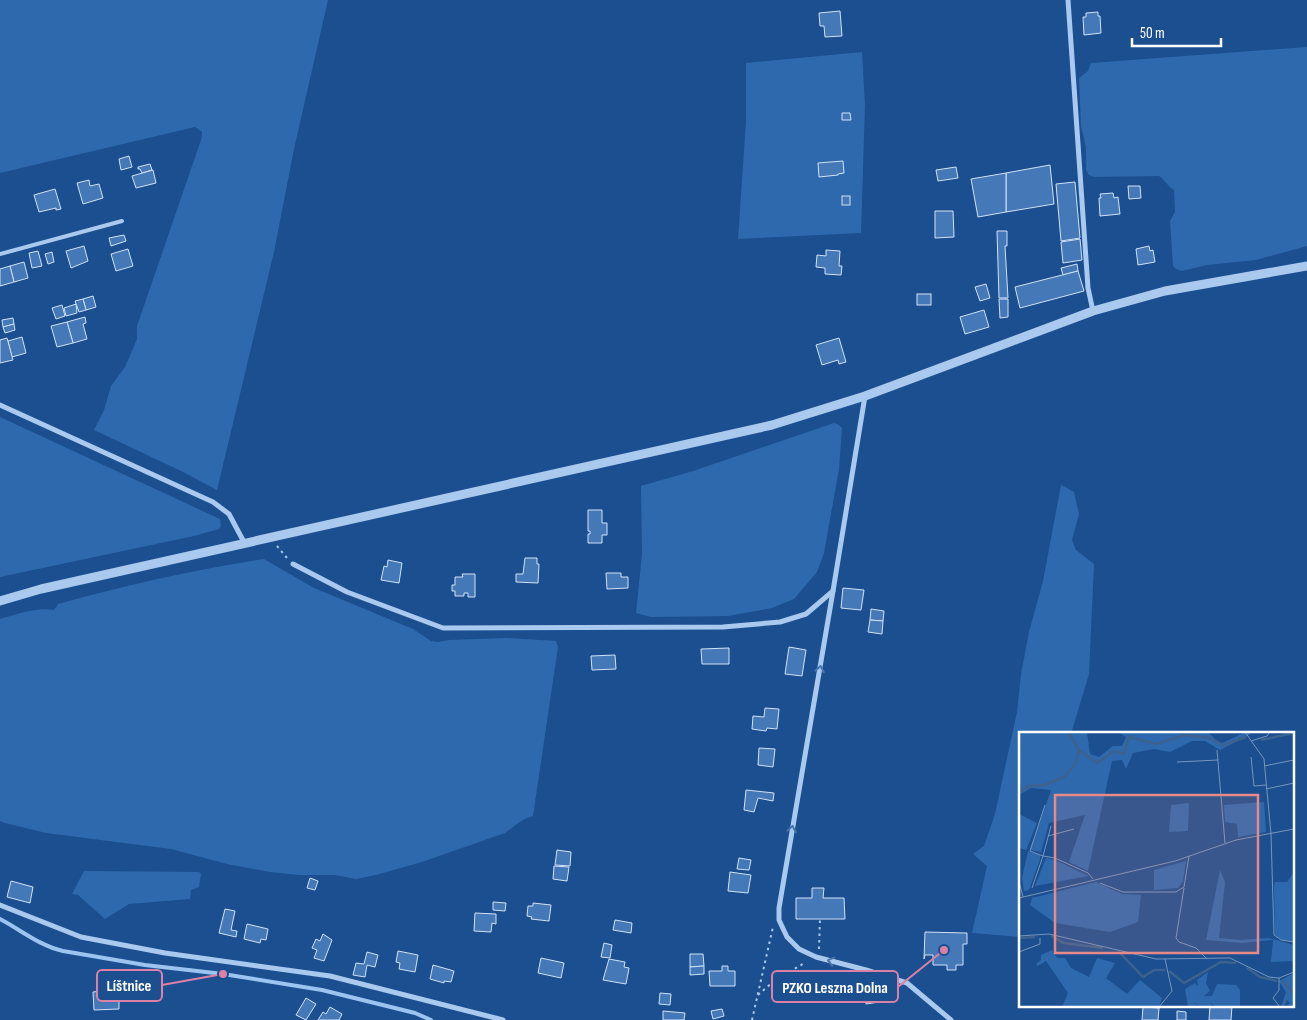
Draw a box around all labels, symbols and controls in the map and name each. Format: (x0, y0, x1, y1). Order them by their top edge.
scale bar (1132, 15, 1221, 47)
text: 50 m (1140, 24, 1165, 43)
one-way arrow (814, 664, 824, 673)
inset map (1019, 732, 1294, 1008)
one-way arrow (787, 824, 797, 833)
one-way arrow (828, 956, 836, 966)
callout: Líštnice (97, 970, 162, 1001)
callout: PZKO Leszna Dolna (772, 971, 898, 1002)
text: Líštnice (107, 977, 152, 996)
text: PZKO Leszna Dolna (782, 979, 888, 998)

